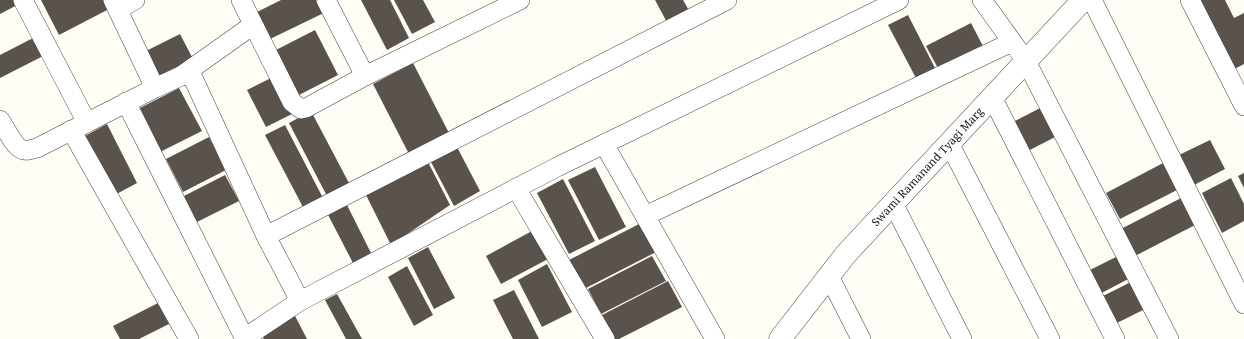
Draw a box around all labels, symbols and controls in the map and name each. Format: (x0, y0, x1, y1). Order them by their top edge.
street label: Swami Ramanand Tyagi Marg (868, 104, 986, 229)

